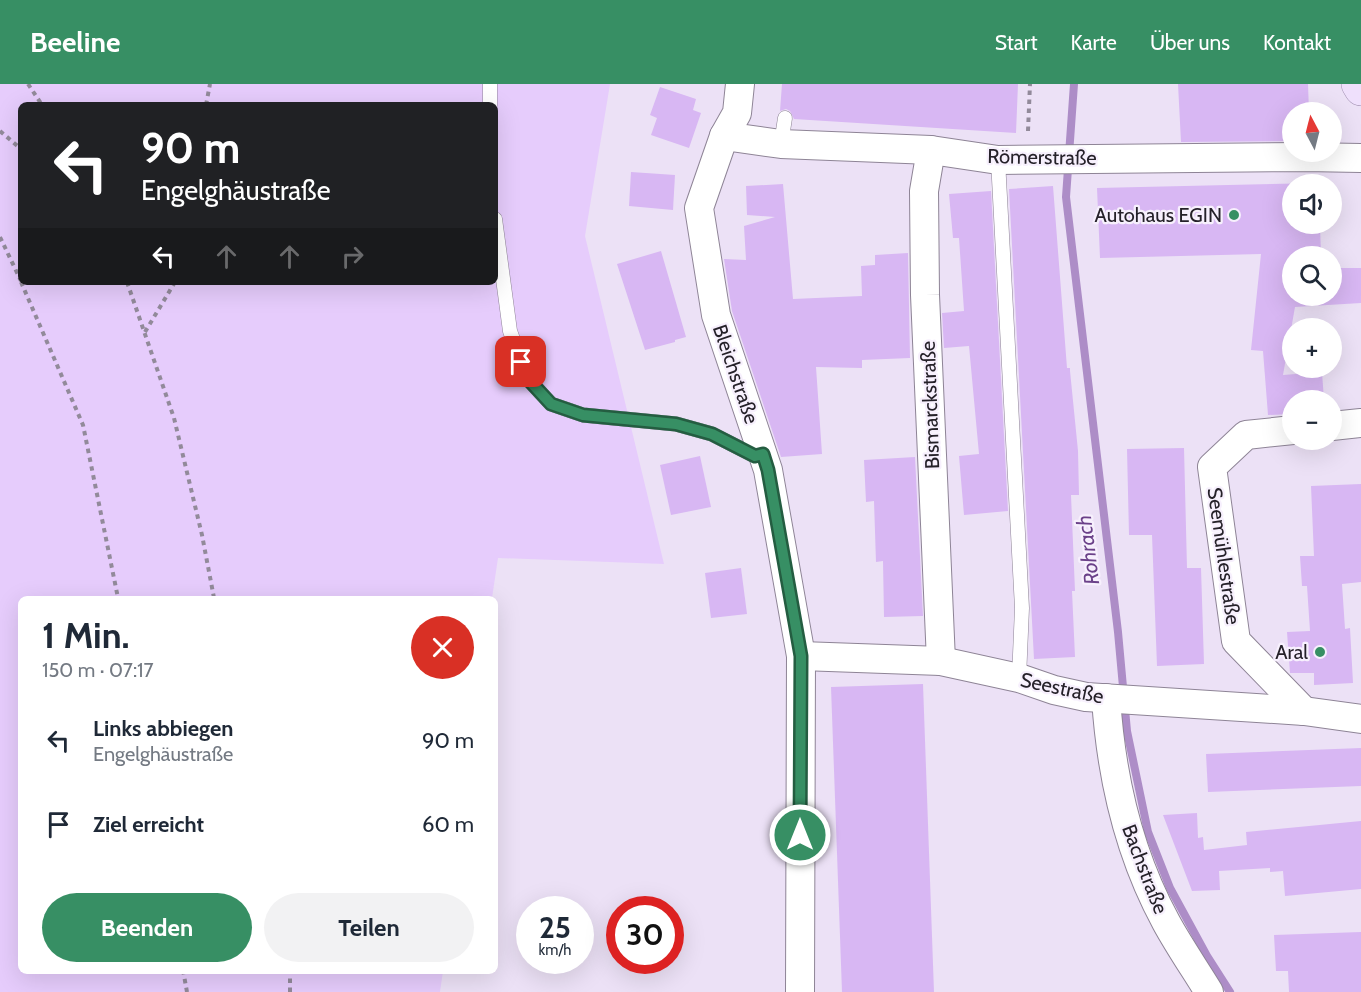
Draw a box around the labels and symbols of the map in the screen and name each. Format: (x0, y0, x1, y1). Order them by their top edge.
north arrow (1282, 102, 1342, 162)
street label: Römerstraße (987, 144, 1097, 170)
place label: Autohaus EGIN (1095, 203, 1222, 227)
marker: Autohaus EGIN (1227, 208, 1241, 222)
street label: Bleichstraße (708, 321, 764, 427)
pin (495, 336, 546, 387)
street label: Bismarckstraße (916, 341, 944, 469)
street label: Seemühlestraße (1202, 486, 1246, 626)
water label: Rohrach (1071, 514, 1104, 586)
place label: Aral (1275, 640, 1308, 664)
marker: Aral (1313, 645, 1327, 659)
street label: Seestraße (1018, 667, 1106, 709)
position arrow (768, 803, 832, 867)
street label: Bachstraße (1117, 821, 1173, 917)
speed limit sign: 30 (606, 896, 684, 974)

